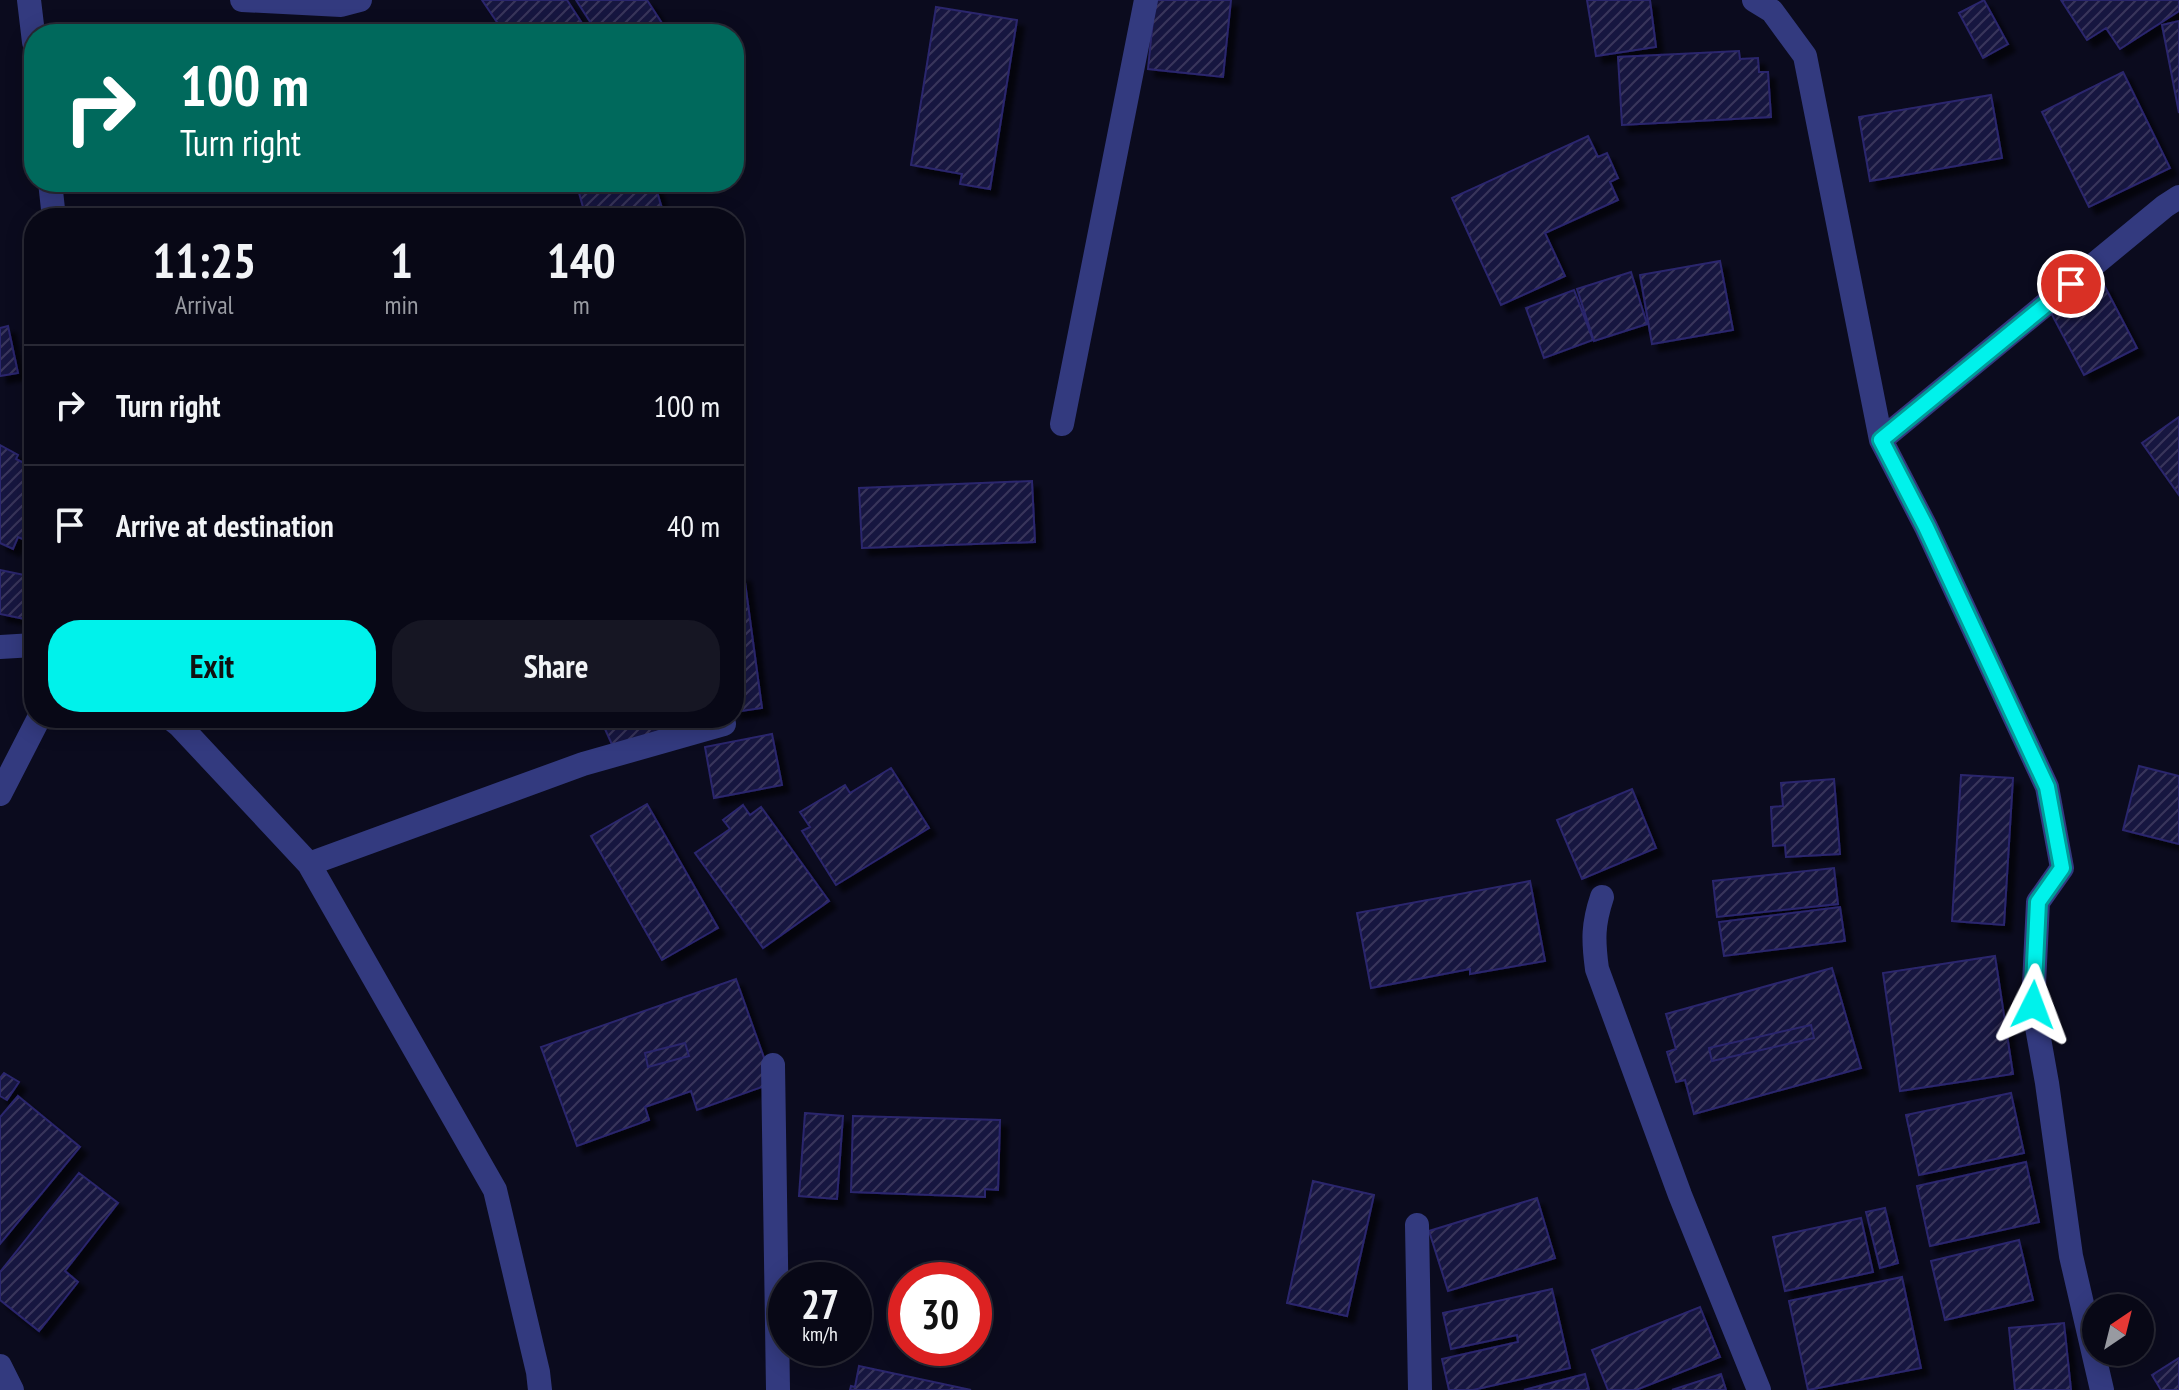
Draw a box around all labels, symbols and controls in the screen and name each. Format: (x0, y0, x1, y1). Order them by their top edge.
text: 100 m (180, 49, 309, 121)
icon: right (48, 56, 152, 160)
text: Turn right (180, 119, 301, 166)
text: 11:25 (152, 229, 256, 291)
text: 1 (390, 229, 413, 291)
text: 140 (547, 229, 616, 291)
pin (2037, 250, 2105, 318)
icon: arrive (2049, 262, 2093, 306)
text: Arrival (175, 288, 234, 321)
text: min (384, 288, 418, 321)
text: m (573, 288, 590, 321)
icon: right (48, 383, 92, 427)
text: Turn right (116, 386, 220, 425)
text: 100 m (654, 386, 720, 425)
icon: arrive (48, 503, 92, 547)
text: Arrive at destination (116, 506, 334, 545)
text: 40 m (667, 506, 720, 545)
button: Exit (48, 620, 376, 712)
button: Share (392, 620, 720, 712)
position arrow (1991, 963, 2075, 1047)
speed limit sign: 30 (888, 1262, 992, 1366)
text: 27 (801, 1278, 839, 1330)
north arrow (2082, 1294, 2154, 1366)
map controls (2082, 1294, 2154, 1366)
text: km/h (802, 1321, 838, 1347)

